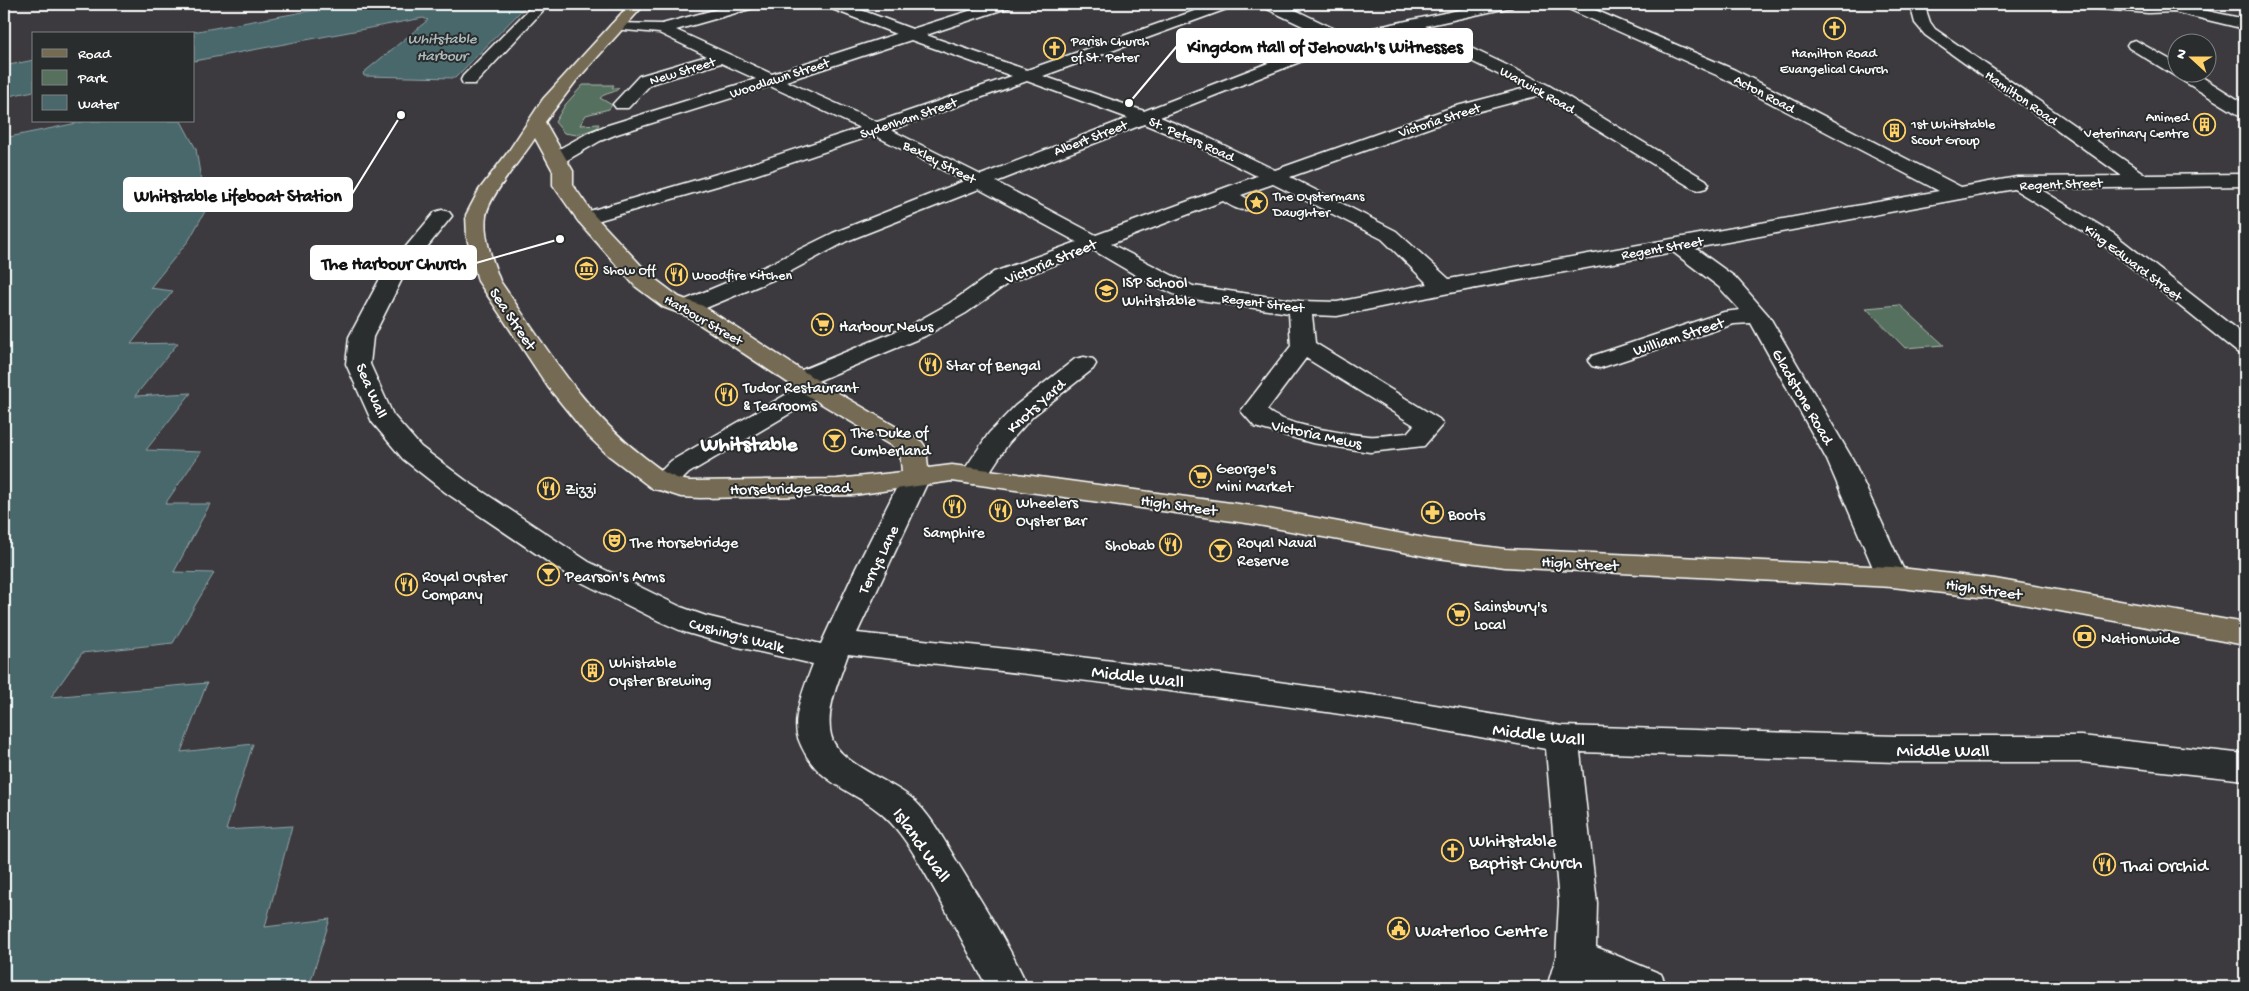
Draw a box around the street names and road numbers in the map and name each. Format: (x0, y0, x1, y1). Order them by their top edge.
street label: New Street (648, 54, 719, 90)
street label: Woodlawn Street (728, 55, 833, 103)
street label: Warwick Road (1496, 64, 1579, 120)
street label: Hamilton Road (1981, 68, 2062, 132)
street label: Acton Road (1730, 72, 1799, 119)
street label: Sydenham Street (858, 94, 961, 144)
street label: Victoria Street (1396, 100, 1484, 143)
street label: St. Peters Road (1146, 114, 1238, 167)
street label: Albert Street (1052, 117, 1131, 161)
street label: Bexley Street (899, 137, 979, 189)
street label: Regent Street (2019, 176, 2104, 195)
street label: King Edward Street (2080, 222, 2186, 307)
street label: Regent Street (1620, 234, 1706, 265)
street label: Victoria Street (1002, 236, 1101, 291)
street label: Sea Street (483, 285, 540, 356)
street label: Regent Street (1221, 291, 1306, 318)
street label: Harbour Street (661, 292, 746, 351)
street label: William Street (1631, 314, 1728, 362)
street label: Gladstone Road (1766, 347, 1837, 450)
street label: Sea Wall (350, 361, 390, 422)
street label: Knots Yard (1004, 375, 1072, 439)
street label: Victoria Mews (1268, 417, 1364, 456)
street label: Horsebridge Road (730, 480, 852, 501)
street label: High Street (1139, 493, 1219, 522)
street label: Terrys Lane (855, 522, 905, 599)
street label: High Street (1541, 554, 1620, 577)
street label: High Street (1944, 577, 2024, 606)
street label: Cushing's Walk (686, 616, 788, 660)
street label: Middle Wall (1090, 661, 1185, 696)
street label: Middle Wall (1491, 719, 1586, 754)
street label: Middle Wall (1896, 741, 1990, 764)
street label: Island Wall (886, 804, 954, 888)

